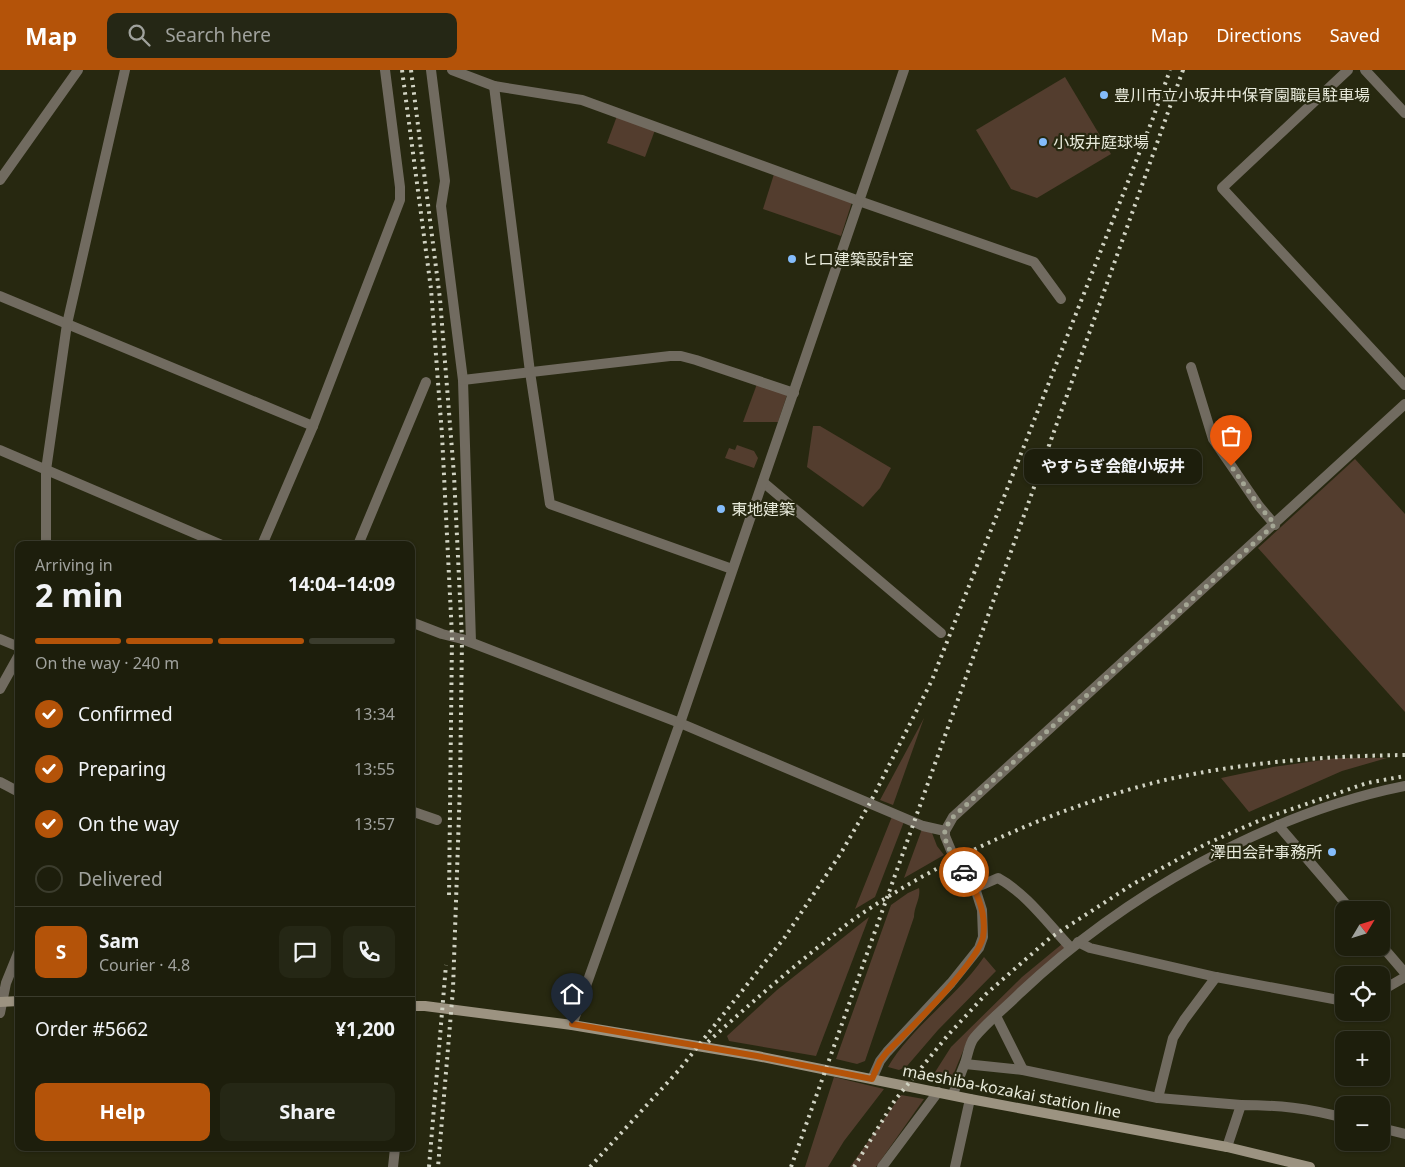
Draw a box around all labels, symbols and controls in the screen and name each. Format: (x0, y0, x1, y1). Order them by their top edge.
search box (107, 13, 457, 58)
text: Map (25, 19, 77, 52)
icon: search (125, 21, 153, 49)
text: Search here (165, 22, 271, 48)
text: Map (1151, 23, 1188, 47)
text: Directions (1216, 23, 1302, 47)
text: Saved (1330, 23, 1380, 47)
place label: 豊川市立小坂井中保育園職員駐車場 (1114, 84, 1370, 106)
marker: 豊川市立小坂井中保育園職員駐車場 (1098, 89, 1110, 101)
place label: 小坂井庭球場 (1053, 131, 1149, 153)
marker: 小坂井庭球場 (1037, 136, 1049, 148)
place label: ヒロ建築設計室 (802, 248, 914, 270)
marker: ヒロ建築設計室 (786, 253, 798, 265)
pin (1210, 415, 1252, 466)
icon: bag (1217, 422, 1245, 450)
callout: やすらぎ会館小坂井 (1024, 448, 1201, 484)
text: やすらぎ会館小坂井 (1041, 455, 1185, 477)
place label: 東地建築 (731, 498, 795, 520)
marker: 東地建築 (715, 503, 727, 515)
text: Arriving in (35, 554, 113, 576)
text: 14:04–14:09 (288, 571, 395, 597)
text: 2 min (35, 573, 123, 616)
text: On the way · 240 m (35, 652, 179, 674)
icon: check (35, 700, 63, 728)
text: Confirmed (78, 701, 173, 727)
text: 13:34 (354, 703, 395, 725)
icon: check (35, 755, 63, 783)
text: Preparing (78, 756, 166, 782)
text: 13:55 (354, 758, 395, 780)
icon: check (35, 810, 63, 838)
text: On the way (78, 811, 179, 837)
text: 13:57 (354, 813, 395, 835)
place label: 澤田会計事務所 (1210, 841, 1322, 863)
marker: 澤田会計事務所 (1326, 846, 1338, 858)
courier (939, 847, 989, 897)
icon: car (950, 858, 978, 886)
text: Delivered (78, 866, 163, 892)
north arrow (1335, 901, 1390, 956)
map controls (1335, 901, 1390, 1151)
button: chat (279, 926, 331, 978)
button: phone (343, 926, 395, 978)
text: Sam (99, 928, 139, 954)
text: S (56, 939, 66, 965)
text: Courier · 4.8 (99, 954, 190, 976)
button: locate (1335, 966, 1390, 1021)
pin (551, 973, 593, 1024)
icon: home (558, 980, 586, 1008)
text: Order #5662 (35, 1016, 148, 1042)
text: ¥1,200 (335, 1016, 395, 1042)
button: + (1335, 1031, 1390, 1086)
street label: maeshiba-kozakai station line (901, 1059, 1123, 1123)
button: Help (35, 1083, 210, 1141)
button: Share (220, 1083, 395, 1141)
button: − (1335, 1096, 1390, 1151)

